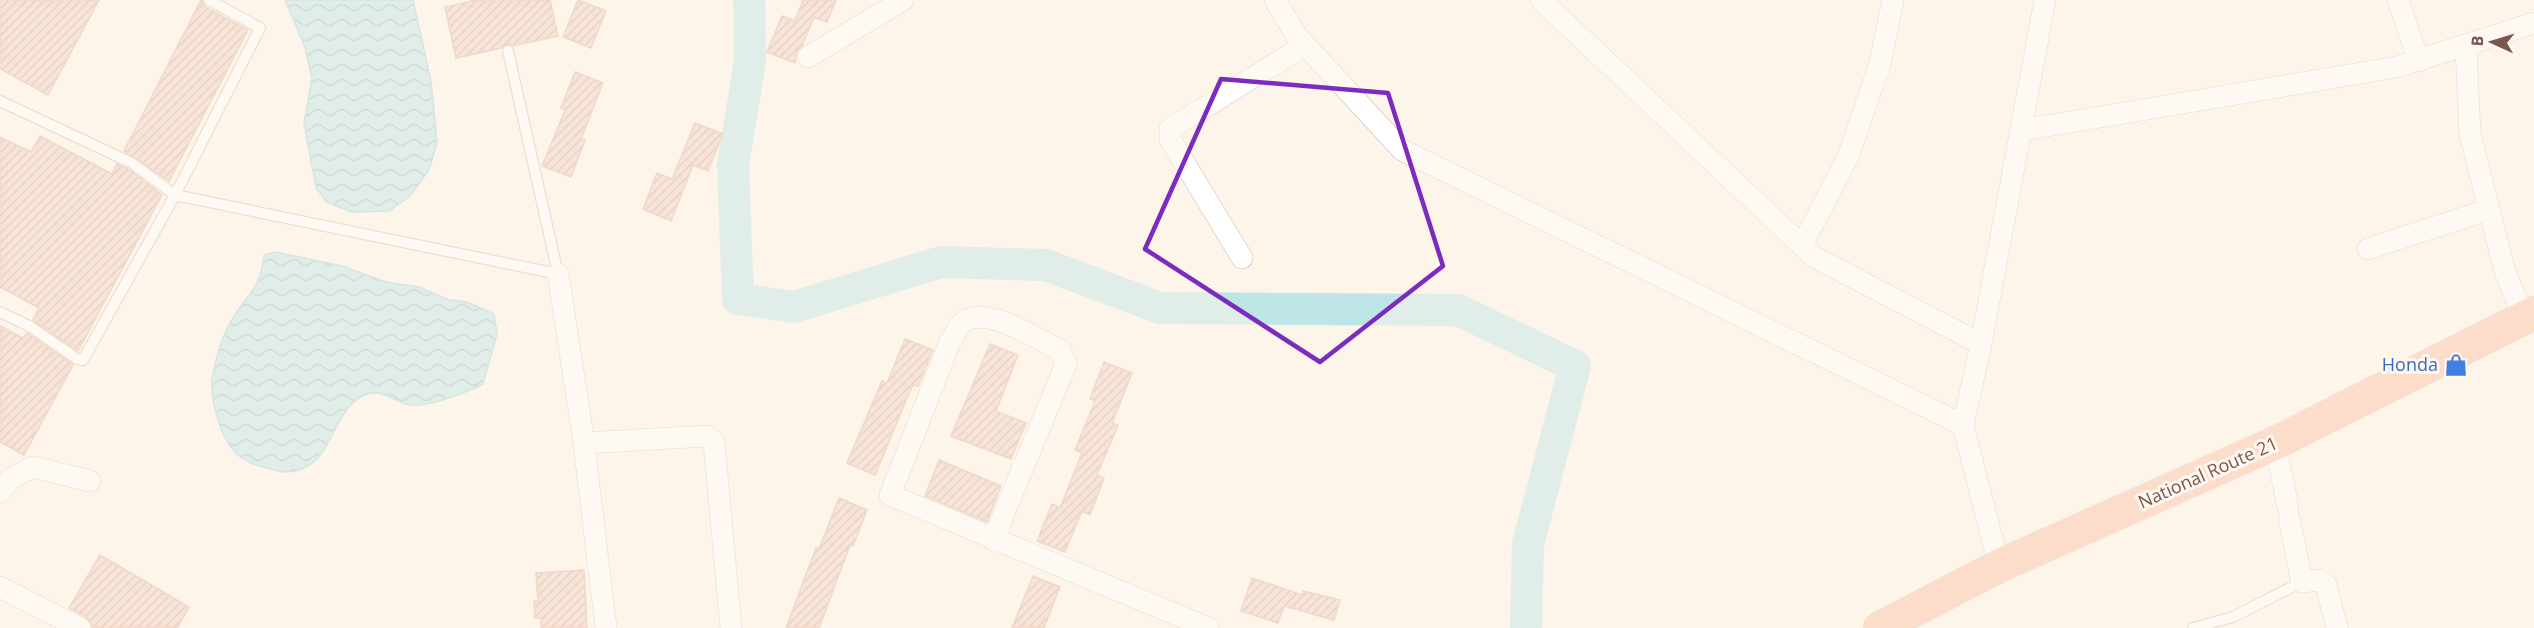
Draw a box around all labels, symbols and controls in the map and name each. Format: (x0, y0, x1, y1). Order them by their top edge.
north arrow (2462, 12, 2522, 72)
text: B (2466, 35, 2488, 47)
place label: Honda (2382, 352, 2438, 376)
shop icon: Honda (2443, 352, 2469, 378)
street label: National Route 21 (2134, 431, 2281, 514)

